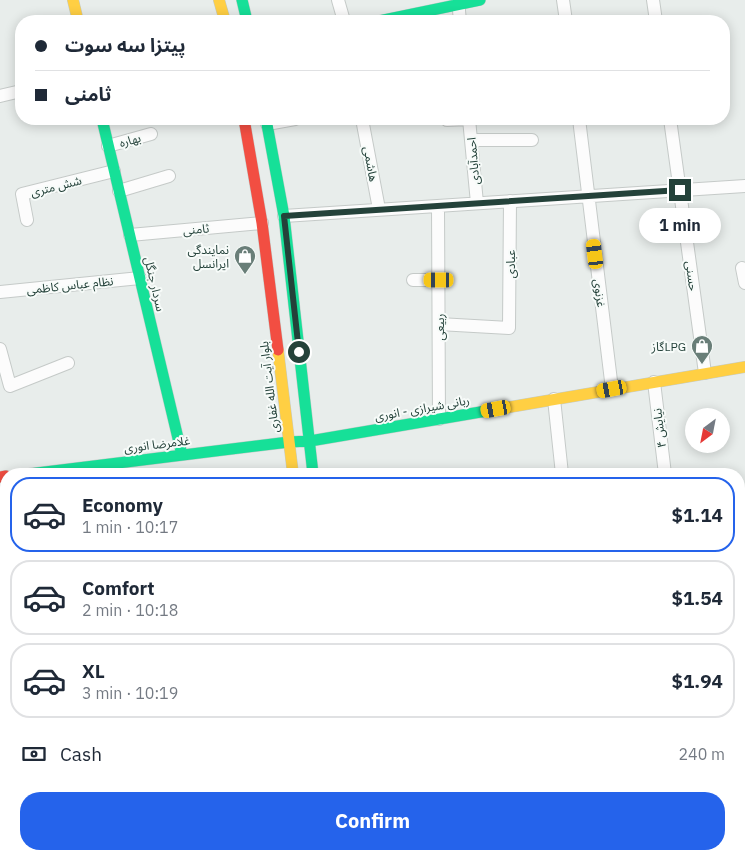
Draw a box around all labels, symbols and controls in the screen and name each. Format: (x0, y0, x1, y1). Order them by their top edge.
text: پیتزا سه سوت (65, 33, 186, 57)
text: ثامنی (65, 82, 111, 106)
street label: بهاره (118, 130, 142, 150)
street label: احمدآبادی (463, 136, 483, 185)
street label: هاشمی (361, 145, 381, 183)
street label: شش متری (29, 172, 83, 200)
route end (669, 179, 691, 201)
callout: 1 min (639, 208, 721, 242)
text: 1 min (659, 215, 701, 235)
street label: ثامنی (182, 220, 210, 238)
car (585, 238, 604, 270)
place label: نمایندگی ایرانسل (187, 242, 229, 271)
shop icon: نمایندگی ایرانسل (233, 244, 257, 275)
street label: عبادی (503, 250, 518, 278)
street label: سردار جنگل (141, 255, 169, 313)
street label: حسنی (683, 260, 701, 292)
street label: نظام عباس کاظمی (26, 273, 114, 299)
car (424, 273, 454, 288)
street label: غزنوی (591, 278, 609, 308)
street label: ربیعی (432, 314, 447, 340)
shop icon: گازLPG (690, 334, 714, 365)
place label: گازLPG (651, 339, 686, 354)
street label: بلوار آیت الله غفاری (256, 340, 282, 434)
route start (288, 341, 310, 363)
car (595, 379, 628, 399)
street label: ربانی شیرازی - انوری (373, 392, 471, 424)
car (479, 399, 512, 419)
street label: نیایش ۴ (649, 407, 669, 449)
north arrow (685, 408, 730, 452)
map controls (685, 408, 730, 453)
street label: غلامرضا انوری (123, 433, 191, 455)
icon: car (22, 492, 67, 537)
text: Economy (82, 493, 163, 517)
text: $1.14 (671, 503, 723, 527)
text: 1 min · 10:17 (82, 517, 178, 537)
icon: car (22, 575, 67, 620)
text: Comfort (82, 576, 155, 600)
text: $1.54 (671, 586, 723, 610)
text: 2 min · 10:18 (82, 600, 178, 620)
icon: car (22, 658, 67, 703)
text: XL (82, 659, 105, 683)
text: $1.94 (671, 669, 723, 693)
text: 3 min · 10:19 (82, 683, 178, 703)
icon: cash (20, 740, 48, 768)
text: Cash (60, 742, 102, 766)
text: 240 m (678, 744, 725, 764)
button: Confirm (20, 792, 725, 850)

